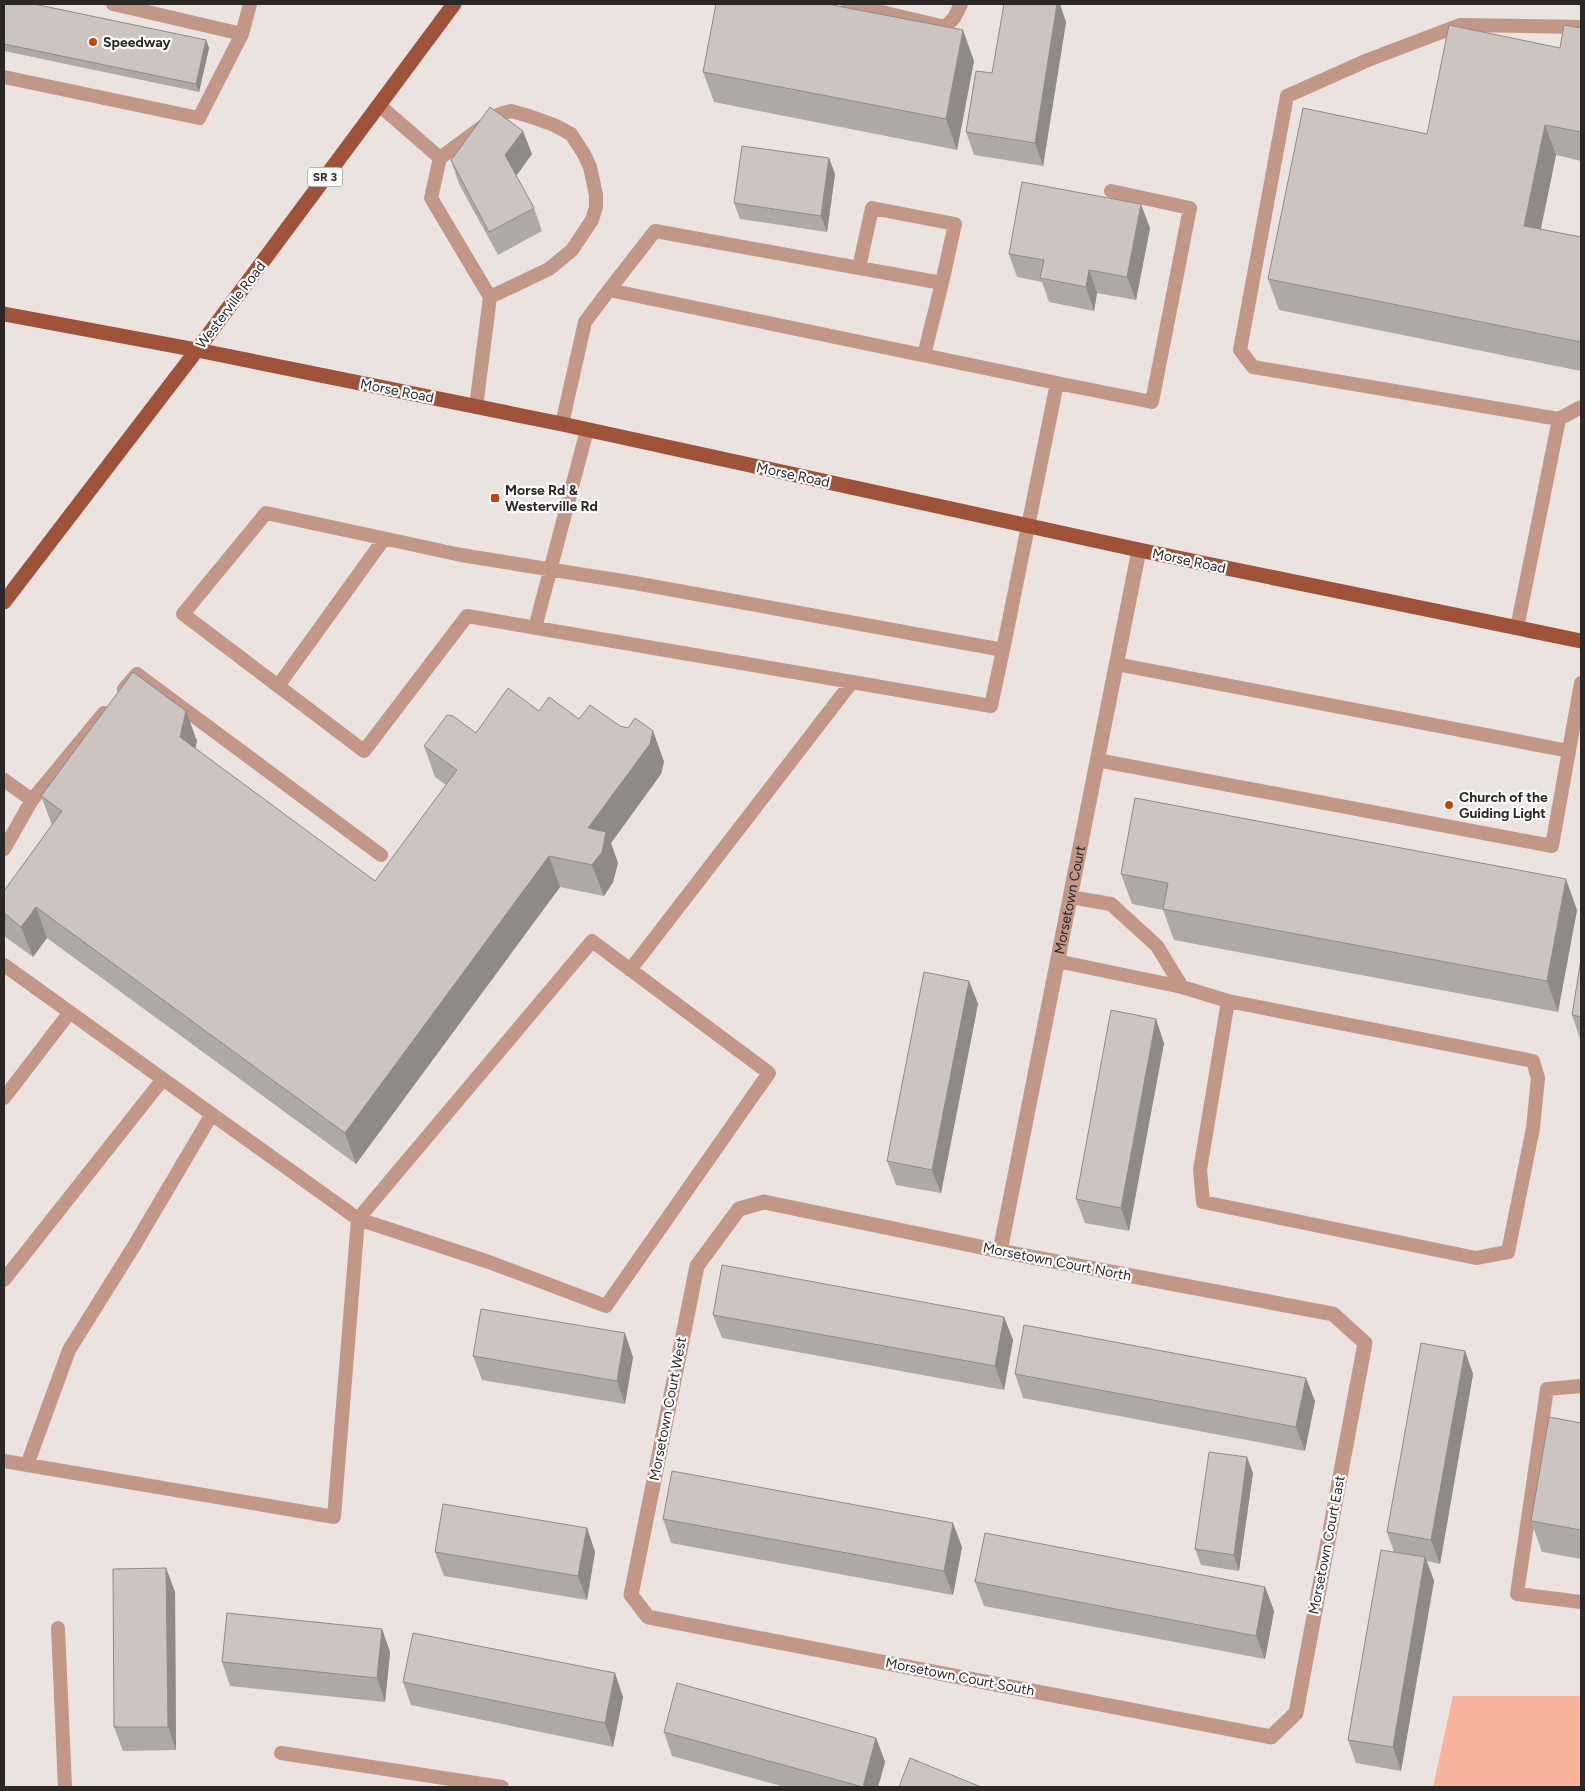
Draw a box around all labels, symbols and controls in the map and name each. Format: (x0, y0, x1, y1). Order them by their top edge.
place label: Speedway (103, 34, 171, 51)
marker: Speedway (87, 36, 99, 48)
road number: SR 3 (308, 168, 342, 186)
street label: Westerville Road (193, 258, 269, 352)
street label: Morse Road (359, 376, 435, 406)
street label: Morse Road (755, 459, 831, 491)
place label: Morse Rd & Westerville Rd (505, 482, 598, 515)
marker: Morse Rd & Westerville Rd (489, 492, 501, 504)
street label: Morse Road (1151, 545, 1227, 577)
place label: Church of the Guiding Light (1459, 789, 1548, 822)
marker: Church of the Guiding Light (1443, 799, 1455, 811)
street label: Morsetown Court (1051, 844, 1089, 956)
street label: Morsetown Court North (981, 1239, 1133, 1285)
street label: Morsetown Court West (646, 1336, 690, 1482)
street label: Morsetown Court East (1305, 1474, 1349, 1616)
street label: Morsetown Court South (884, 1654, 1036, 1700)

